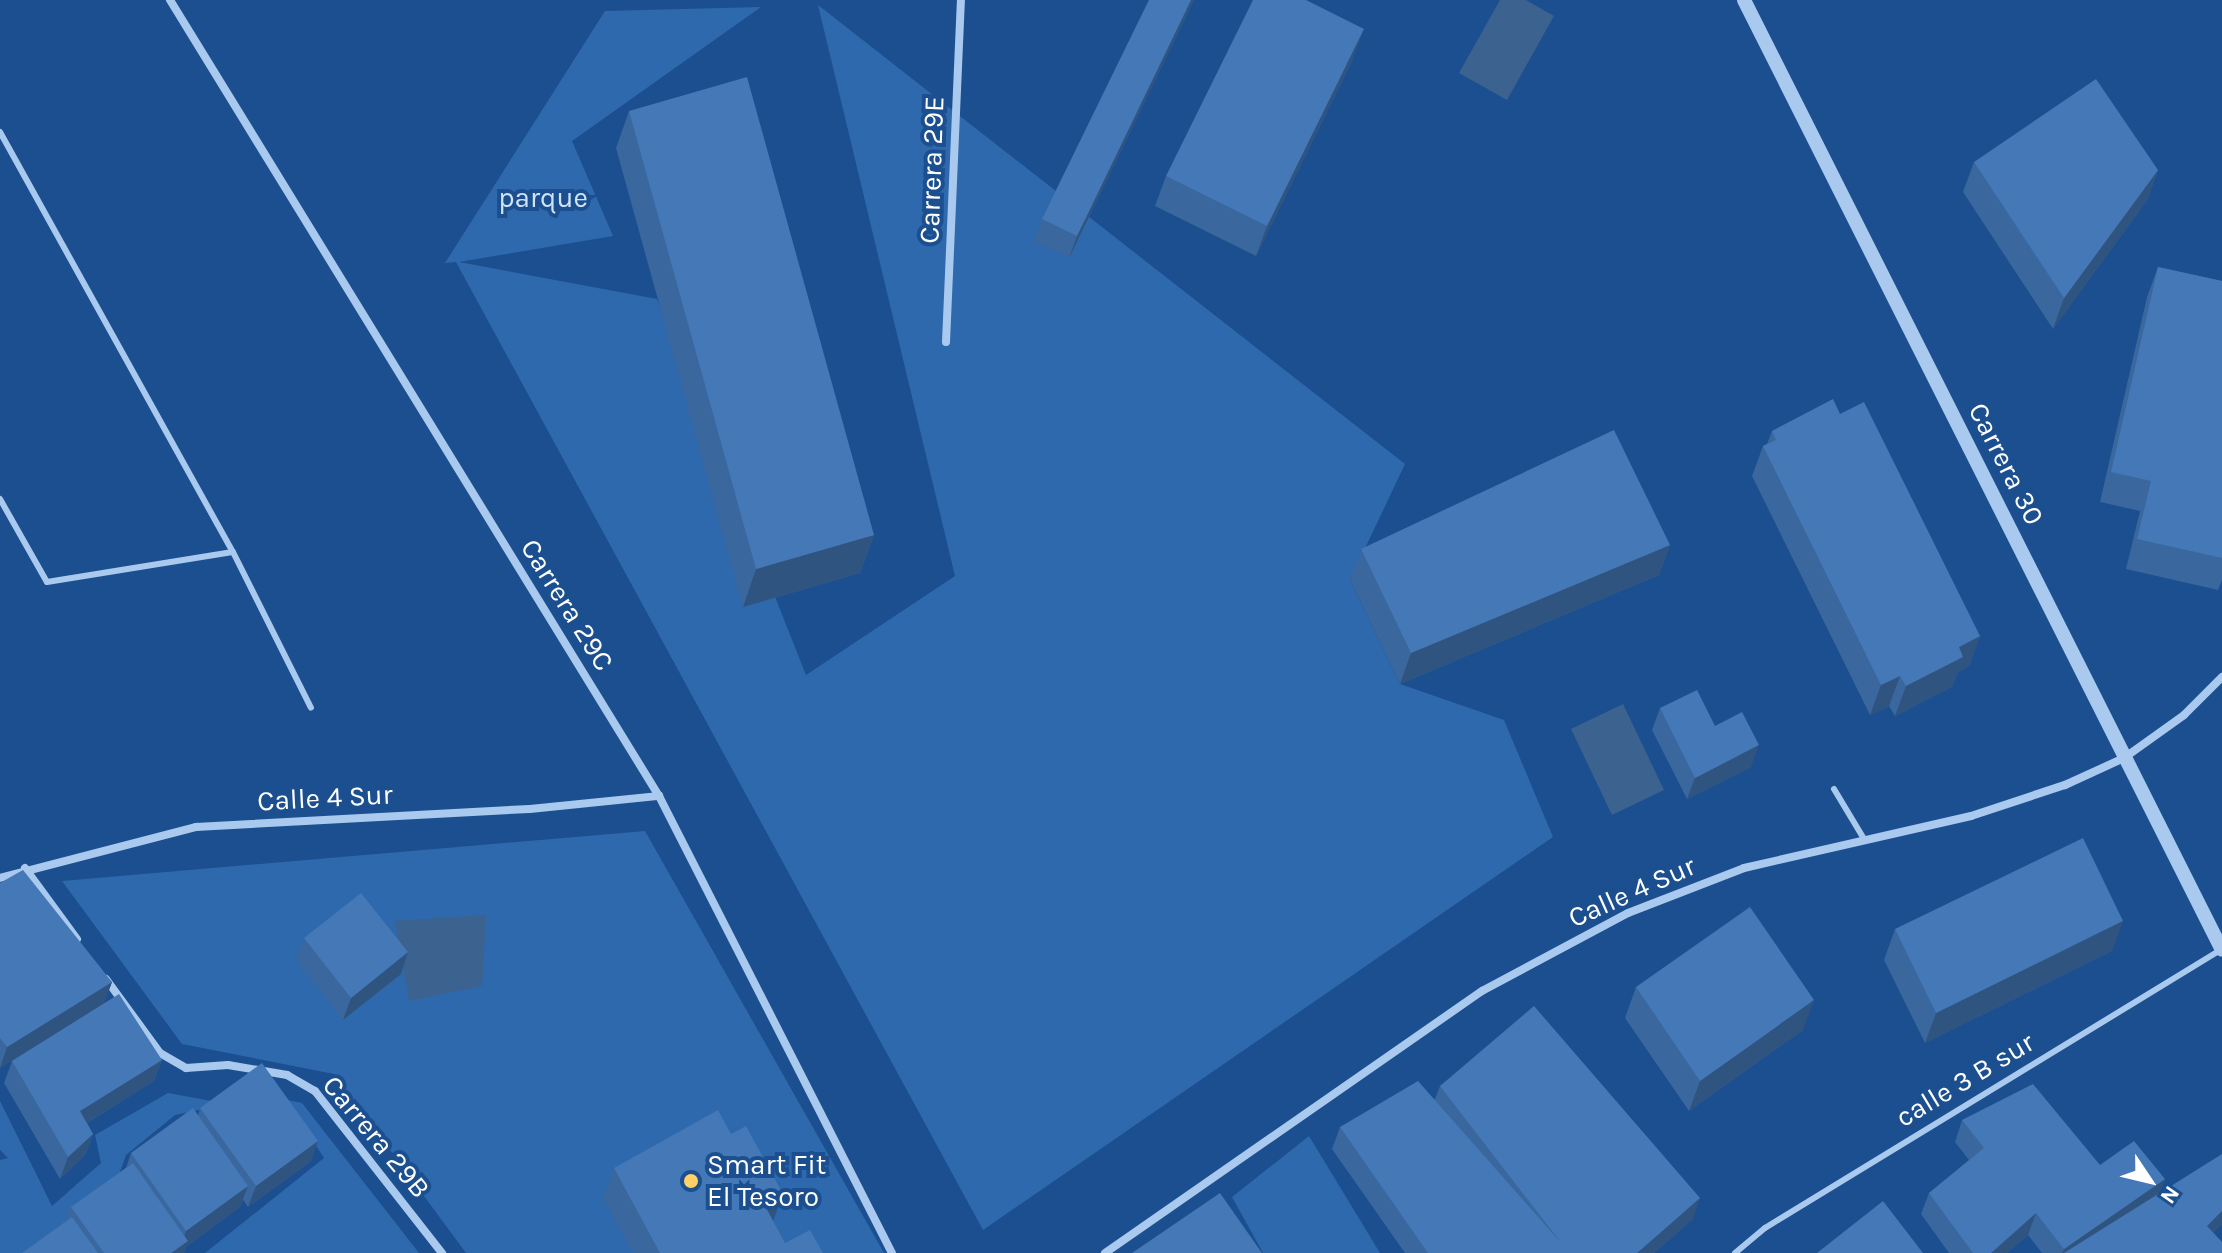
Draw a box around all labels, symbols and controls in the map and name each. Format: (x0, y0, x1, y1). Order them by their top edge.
street label: Carrera 29E (913, 96, 951, 244)
park label: parque (498, 181, 588, 215)
street label: Carrera 30 (1961, 397, 2051, 531)
street label: Carrera 29C (513, 533, 621, 677)
street label: Calle 4 Sur (256, 778, 394, 818)
street label: Calle 4 Sur (1563, 849, 1701, 935)
street label: calle 3 B sur (1890, 1026, 2040, 1134)
street label: Carrera 29B (315, 1069, 437, 1205)
north arrow (2110, 1141, 2190, 1221)
place label: Smart Fit El Tesoro (707, 1148, 826, 1214)
marker: Smart Fit El Tesoro (682, 1172, 700, 1190)
text: N (2154, 1181, 2185, 1209)

